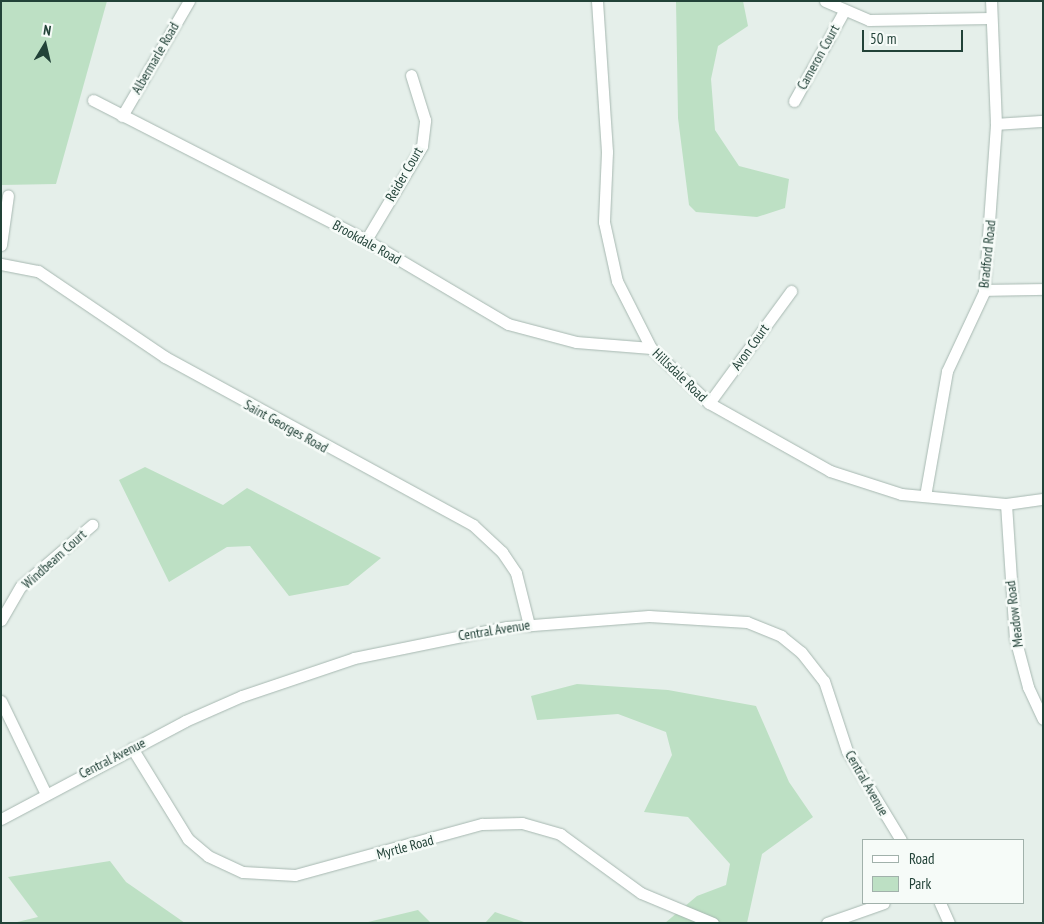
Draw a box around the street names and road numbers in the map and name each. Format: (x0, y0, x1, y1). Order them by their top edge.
street label: Albermarle Road (128, 19, 182, 97)
street label: Cameron Court (793, 21, 843, 93)
street label: Reider Court (382, 144, 426, 204)
street label: Brookdale Road (330, 216, 404, 268)
street label: Bradford Road (975, 219, 999, 289)
street label: Avon Court (728, 321, 772, 373)
street label: Hillsdale Road (649, 345, 711, 405)
street label: Saint Georges Road (241, 396, 331, 456)
street label: Windbeam Court (19, 526, 89, 592)
street label: Meadow Road (1002, 580, 1026, 648)
street label: Central Avenue (457, 616, 531, 644)
street label: Central Avenue (76, 734, 148, 782)
street label: Central Avenue (842, 747, 892, 819)
street label: Myrtle Road (375, 831, 435, 863)

